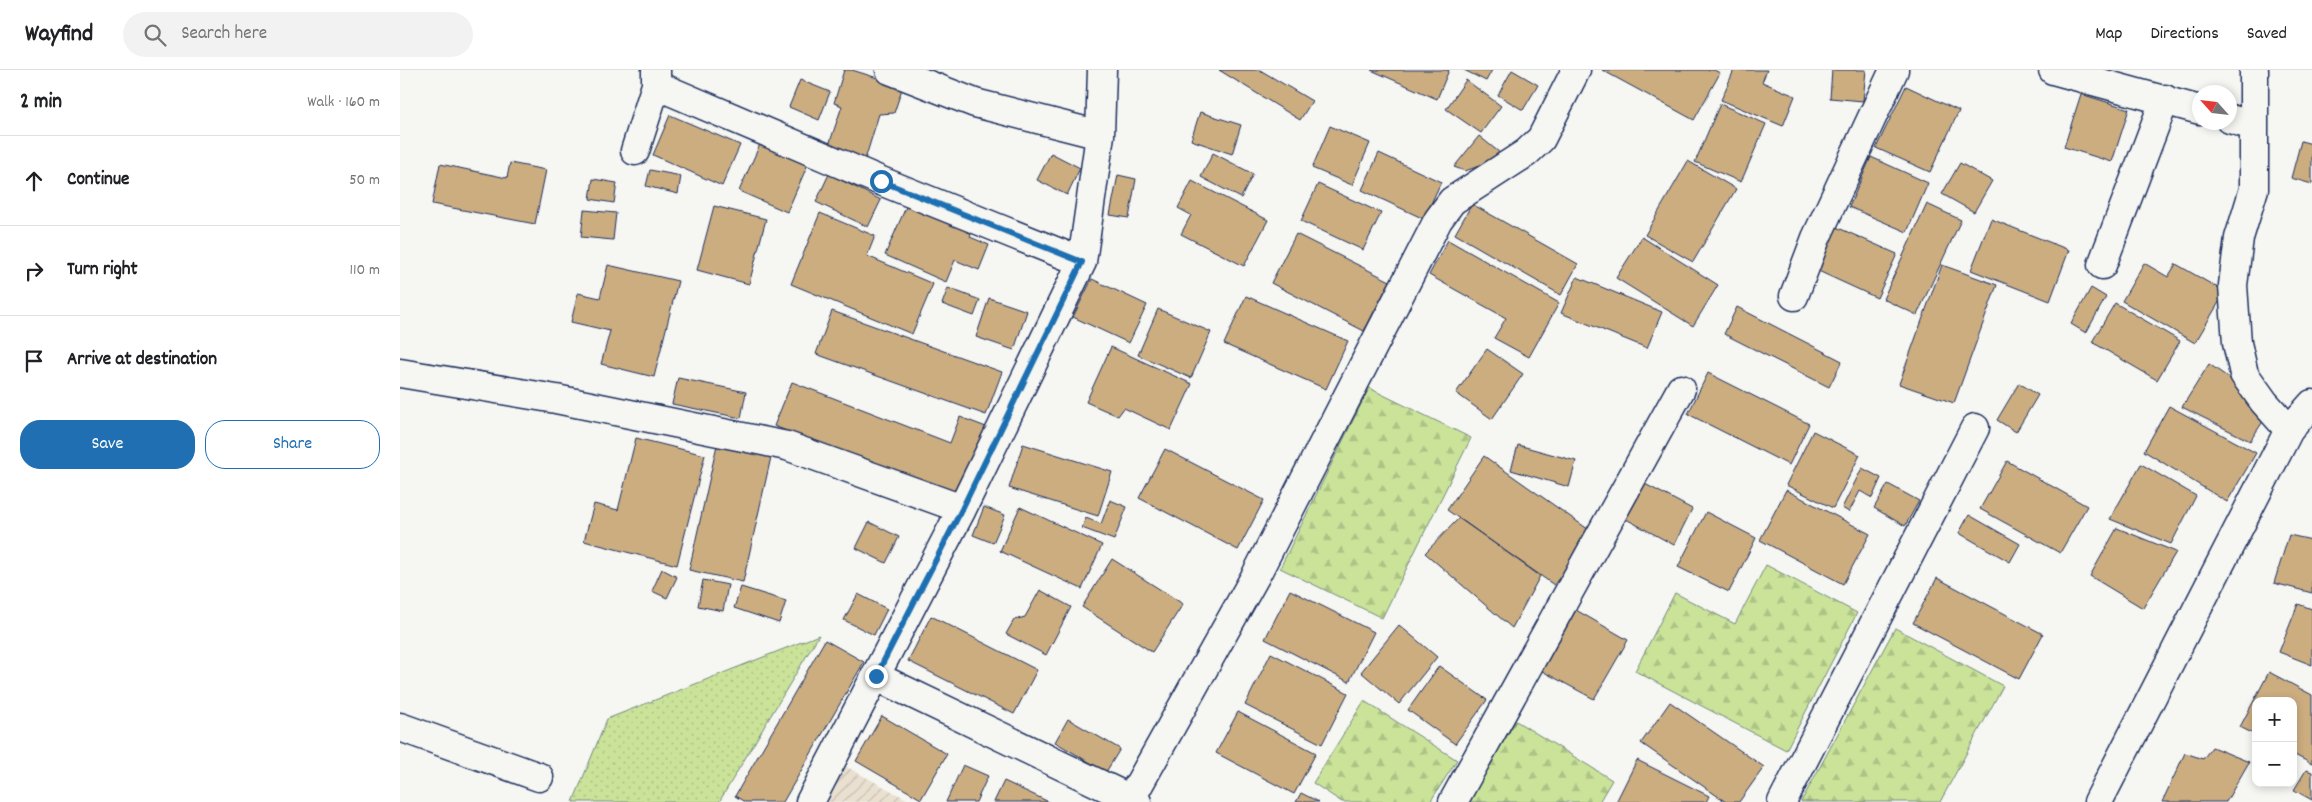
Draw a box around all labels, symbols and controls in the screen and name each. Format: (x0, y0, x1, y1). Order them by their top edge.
search box (123, 12, 473, 57)
text: Wayfind (25, 18, 93, 52)
icon: search (141, 21, 169, 49)
text: Search here (181, 21, 267, 48)
text: Map (2095, 22, 2122, 47)
text: Directions (2150, 22, 2219, 47)
text: Saved (2247, 22, 2287, 47)
north arrow (2192, 85, 2237, 130)
text: 2 min (20, 88, 62, 118)
text: Walk · 160 m (307, 91, 380, 114)
icon: ahead (20, 167, 48, 195)
text: Continue (67, 167, 129, 194)
text: 50 m (349, 169, 380, 192)
route start (870, 170, 893, 193)
icon: right (20, 257, 48, 285)
text: Turn right (67, 257, 138, 284)
text: 110 m (350, 259, 380, 282)
icon: arrive (20, 347, 48, 375)
text: Arrive at destination (67, 347, 217, 374)
button: Save (20, 420, 195, 469)
button: Share (205, 420, 380, 469)
route end (865, 665, 888, 688)
map controls (2252, 697, 2297, 787)
button: + (2252, 697, 2297, 742)
button: − (2252, 742, 2297, 787)

